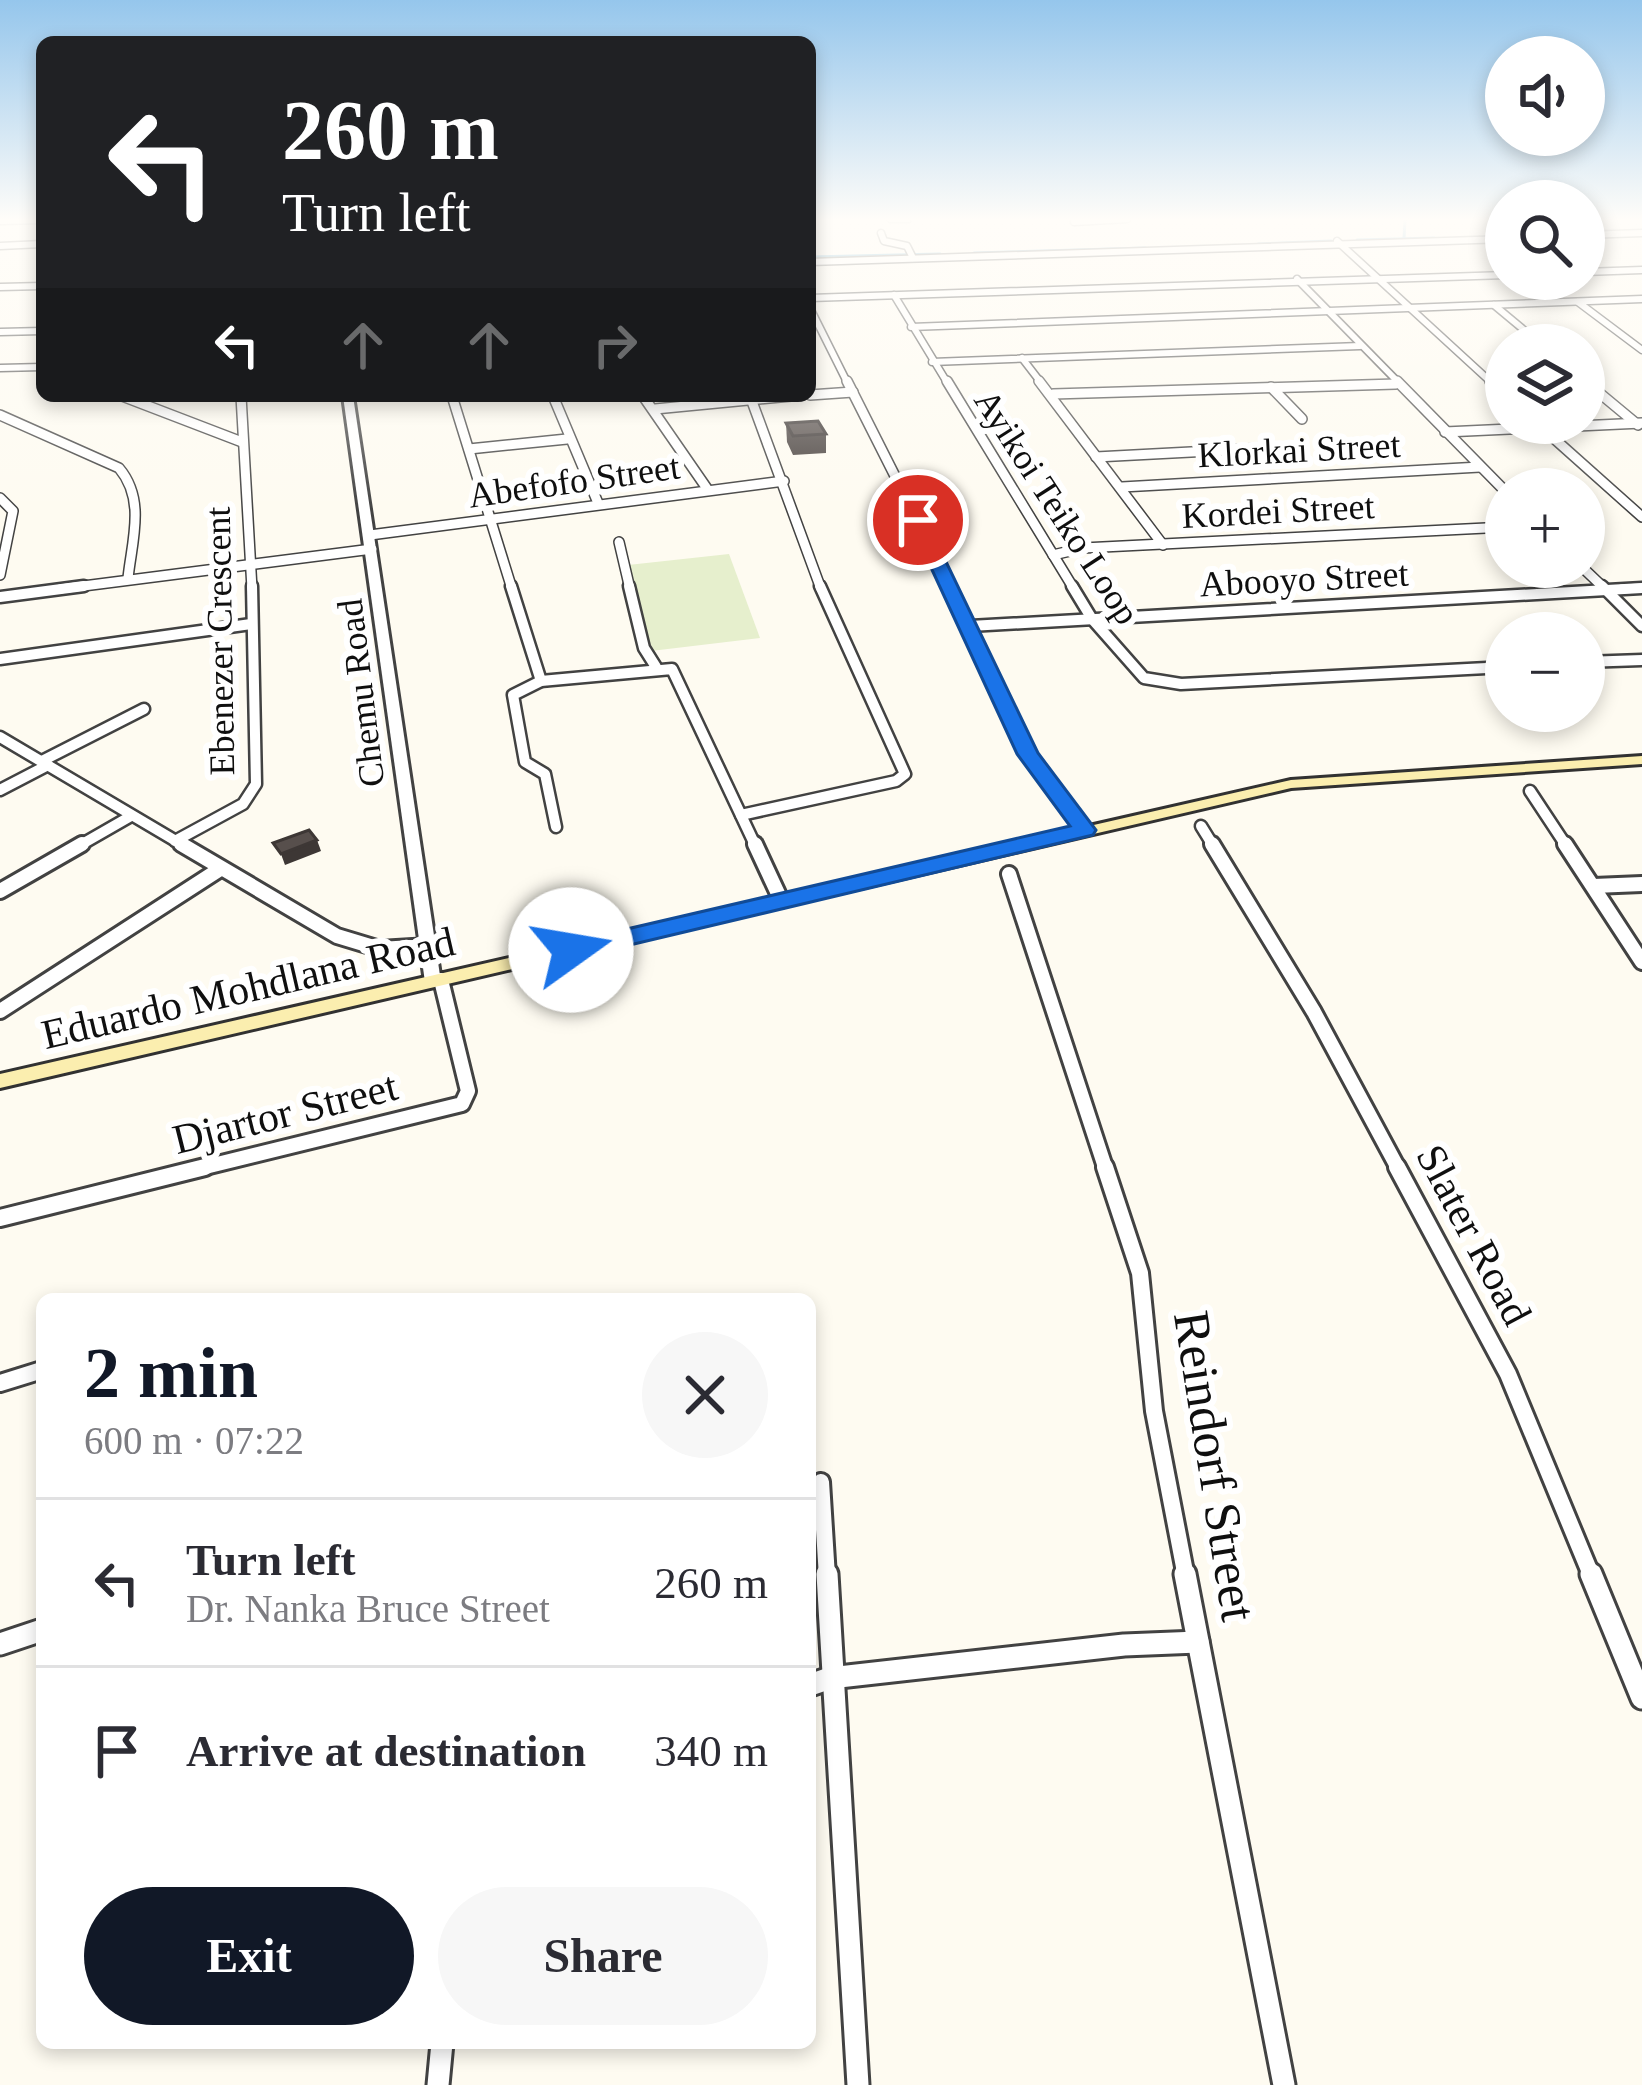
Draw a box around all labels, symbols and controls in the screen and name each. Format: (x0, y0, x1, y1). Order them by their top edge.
map controls (1485, 36, 1605, 732)
button: sound (1485, 36, 1605, 156)
icon: left (84, 84, 240, 240)
text: 260 m (282, 84, 499, 177)
button: search (1485, 180, 1605, 300)
text: Turn left (282, 183, 471, 243)
icon: left (204, 312, 270, 378)
icon: ahead (330, 312, 396, 378)
icon: ahead (456, 312, 522, 378)
icon: right (582, 312, 648, 378)
button: layers (1485, 324, 1605, 444)
street label: Ayikoi Teiko Loop (966, 382, 1148, 632)
street label: Klorkai Street (1197, 425, 1401, 475)
street label: Abefofo Street (466, 446, 682, 516)
button: + (1485, 468, 1605, 588)
pin (867, 469, 969, 571)
street label: Kordei Street (1181, 486, 1375, 536)
icon: arrive (885, 487, 951, 553)
street label: Ebenezer Crescent (198, 506, 242, 776)
street label: Abooyo Street (1199, 554, 1409, 604)
street label: Chemu Road (330, 597, 392, 789)
button: − (1485, 612, 1605, 732)
position arrow (508, 887, 634, 1013)
street label: Eduardo Mohdlana Road (37, 918, 459, 1058)
street label: Djartor Street (168, 1063, 402, 1163)
street label: Slater Road (1407, 1137, 1541, 1333)
street label: Reindorf Street (1163, 1307, 1267, 1625)
button: close (642, 1332, 768, 1458)
text: 2 min (84, 1333, 258, 1413)
text: 600 m · 07:22 (84, 1419, 304, 1462)
text: Turn left (186, 1535, 356, 1585)
icon: left (84, 1550, 150, 1616)
text: 260 m (654, 1558, 768, 1608)
text: Dr. Nanka Bruce Street (186, 1587, 550, 1630)
icon: arrive (84, 1718, 150, 1784)
text: Arrive at destination (186, 1726, 586, 1776)
text: 340 m (654, 1726, 768, 1776)
button: Exit (84, 1887, 414, 2025)
button: Share (438, 1887, 768, 2025)

